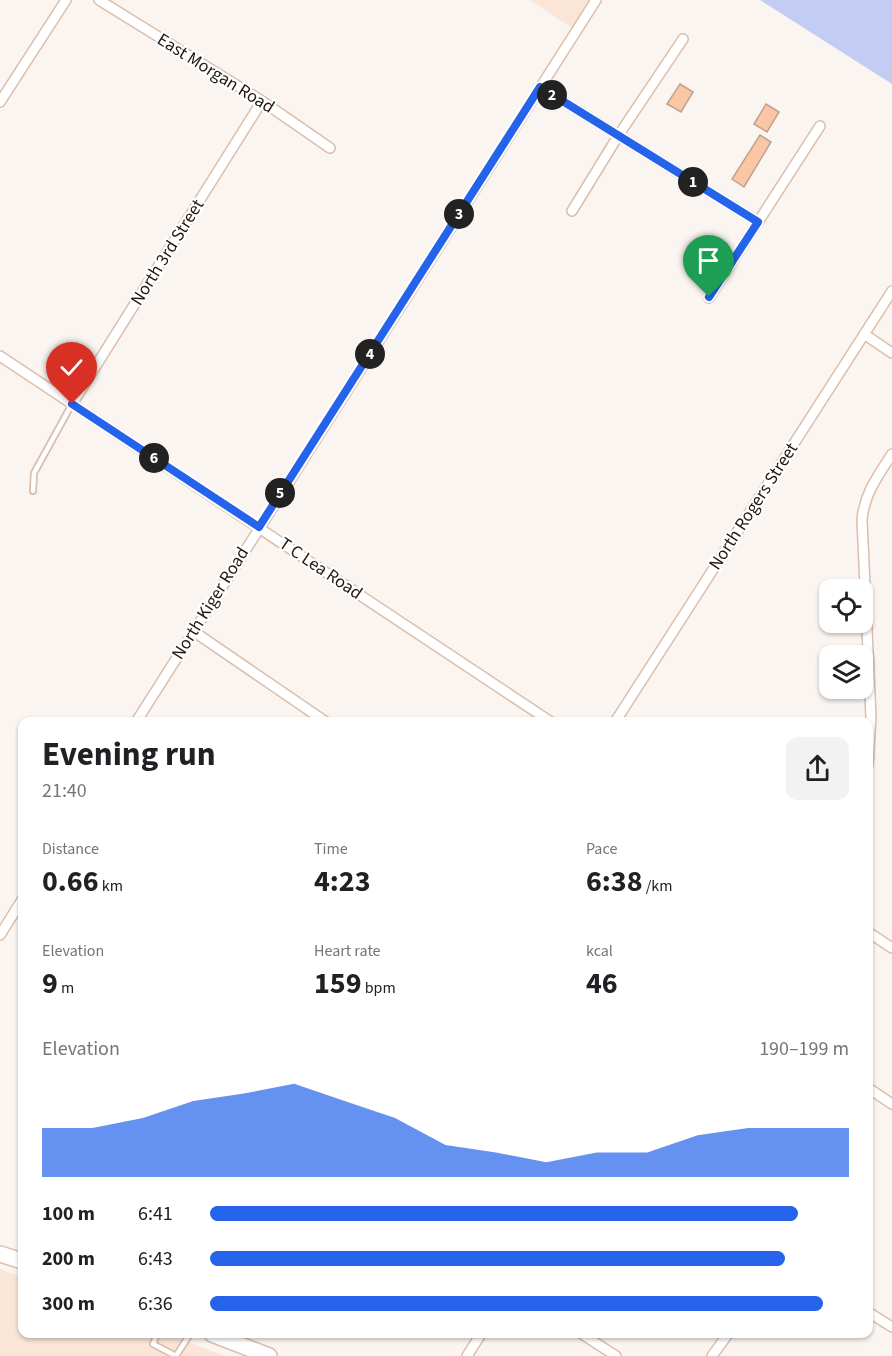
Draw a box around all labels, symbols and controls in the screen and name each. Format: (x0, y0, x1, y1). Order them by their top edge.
street label: East Morgan Road (152, 27, 279, 120)
pin: 2 (537, 80, 567, 110)
text: 2 (548, 84, 556, 106)
pin: 1 (678, 167, 708, 197)
text: 1 (689, 171, 697, 193)
street label: North 3rd Street (125, 194, 210, 310)
pin: 3 (444, 199, 474, 229)
text: 3 (455, 203, 463, 225)
pin (683, 235, 734, 297)
icon: arrive (692, 244, 725, 277)
pin: 4 (355, 339, 385, 369)
pin (46, 342, 97, 404)
text: 4 (366, 343, 374, 365)
icon: check (55, 351, 88, 384)
street label: North Rogers Street (703, 438, 804, 575)
pin: 6 (139, 443, 169, 473)
text: 6 (150, 447, 158, 469)
pin: 5 (265, 478, 295, 508)
text: 5 (276, 482, 284, 504)
street label: T C Lea Road (274, 531, 367, 606)
street label: North Kiger Road (166, 542, 255, 664)
map controls (819, 579, 873, 699)
button: locate (819, 579, 873, 633)
button: layers (819, 645, 873, 699)
text: Evening run (42, 731, 216, 778)
button: share (786, 737, 849, 800)
text: 21:40 (42, 777, 87, 805)
text: Distance (42, 838, 99, 860)
text: Time (314, 838, 348, 860)
text: Pace (586, 838, 617, 860)
text: 0.66 (42, 860, 99, 903)
text: 4:23 (314, 860, 371, 903)
text: 6:38 (586, 860, 643, 903)
text: km (99, 875, 123, 897)
text: /km (643, 875, 673, 897)
text: Elevation (42, 940, 104, 962)
text: Heart rate (314, 940, 381, 962)
text: kcal (586, 940, 613, 962)
text: 9 (42, 962, 58, 1005)
text: 159 (314, 962, 362, 1005)
text: 46 (586, 962, 618, 1005)
text: m (58, 977, 74, 999)
text: bpm (362, 977, 396, 999)
text: Elevation (42, 1035, 120, 1063)
text: 190–199 m (759, 1035, 849, 1063)
text: 100 m (42, 1200, 95, 1228)
text: 6:41 (138, 1200, 173, 1228)
text: 200 m (42, 1245, 95, 1273)
text: 6:43 (138, 1245, 173, 1273)
text: 300 m (42, 1290, 95, 1318)
text: 6:36 (138, 1290, 173, 1318)

